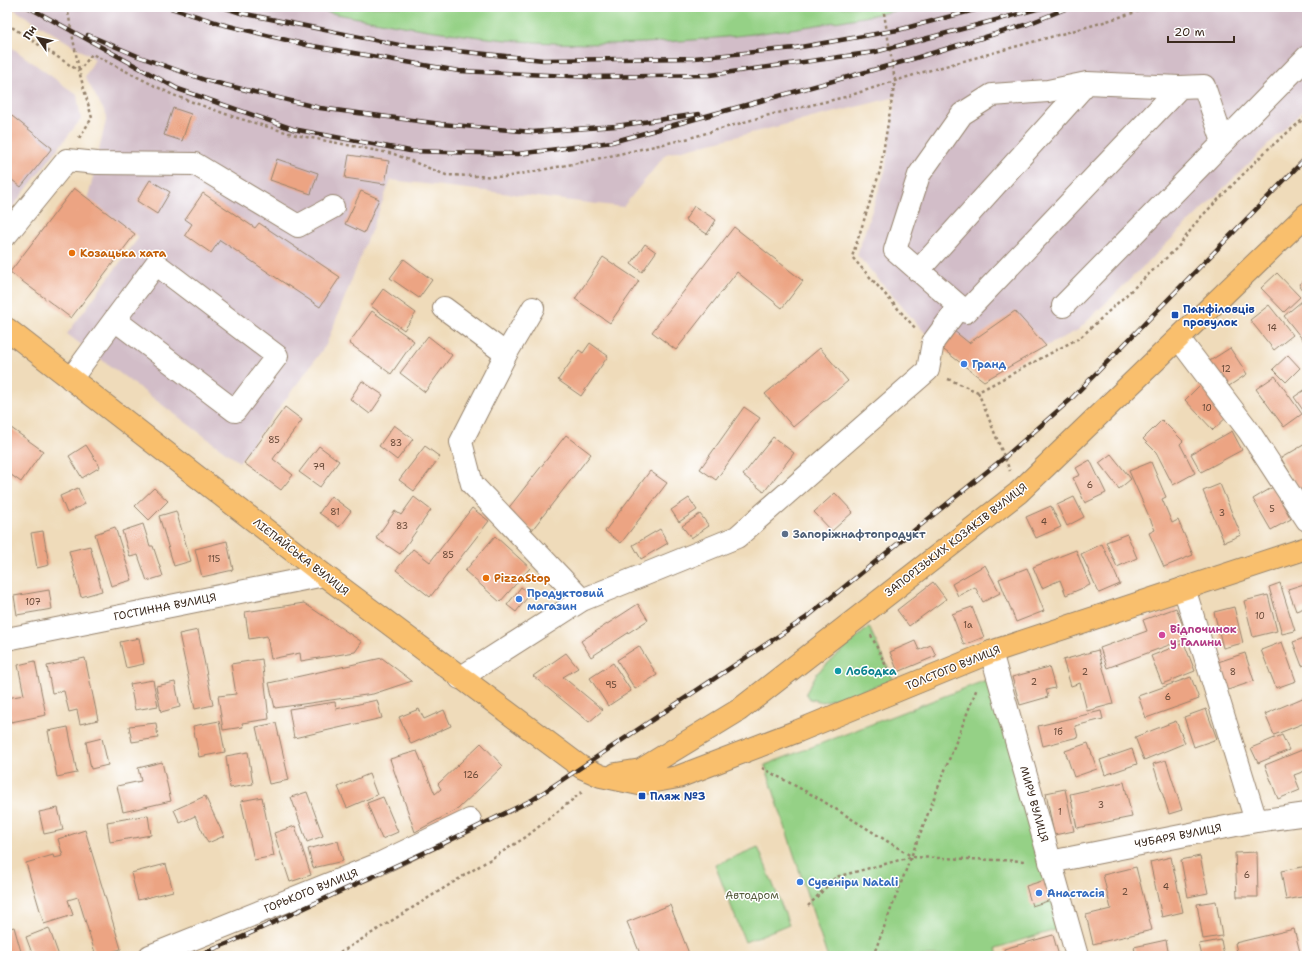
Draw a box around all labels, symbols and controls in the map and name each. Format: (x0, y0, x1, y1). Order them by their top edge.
north arrow (18, 18, 58, 58)
scale bar (1168, 18, 1234, 44)
text: Пн (20, 22, 40, 43)
text: 20 m (1174, 24, 1205, 40)
place label: Козацька хата (80, 246, 167, 261)
marker: Козацька хата (67, 248, 77, 258)
place label: Панфіловців провулок (1183, 302, 1255, 330)
marker: Панфіловців провулок (1170, 310, 1180, 320)
house number: 14 (1267, 322, 1277, 334)
place label: Гранд (972, 357, 1007, 372)
marker: Гранд (959, 359, 969, 369)
house number: 12 (1221, 363, 1231, 375)
house number: 10 (1202, 402, 1212, 414)
house number: 85 (268, 434, 280, 446)
house number: 83 (390, 437, 402, 449)
house number: 79 (313, 461, 325, 473)
house number: 6 (1087, 479, 1093, 491)
street label: ЗАПОРІЗЬКИХ КОЗАКІВ ВУЛИЦЯ (882, 480, 1030, 600)
house number: 5 (1269, 503, 1275, 515)
house number: 81 (330, 506, 340, 518)
house number: 3 (1219, 507, 1225, 519)
street label: ЛІЄПАЙСЬКА ВУЛИЦЯ (250, 514, 353, 599)
house number: 4 (1041, 516, 1047, 528)
house number: 83 (396, 520, 408, 532)
place label: Запоріжнафтопродукт (793, 527, 926, 542)
marker: Запоріжнафтопродукт (780, 529, 790, 539)
house number: 85 (442, 549, 454, 561)
house number: 115 (208, 553, 220, 565)
place label: PizzaStop (494, 571, 551, 586)
marker: PizzaStop (481, 573, 491, 583)
place label: Продуктовий магазин (527, 586, 604, 614)
street label: ГОСТИННА ВУЛИЦЯ (112, 590, 218, 624)
marker: Продуктовий магазин (514, 594, 524, 604)
house number: 107 (25, 596, 41, 608)
house number: 10 (1255, 610, 1265, 622)
house number: 1а (963, 619, 973, 631)
place label: Відпочинок у Галини (1170, 622, 1237, 650)
marker: Відпочинок у Галини (1157, 630, 1167, 640)
street label: ТОЛСТОГО ВУЛИЦЯ (903, 642, 1003, 694)
place label: Лободка (846, 664, 897, 679)
marker: Лободка (833, 666, 843, 676)
house number: 2 (1082, 666, 1088, 678)
house number: 8 (1230, 666, 1236, 678)
house number: 2 (1031, 676, 1037, 688)
house number: 95 (605, 679, 617, 691)
house number: 6 (1165, 691, 1171, 703)
house number: 1б (1053, 726, 1063, 738)
street label: МИРУ ВУЛИЦЯ (1016, 764, 1052, 844)
house number: 126 (463, 769, 479, 781)
place label: Пляж №3 (650, 789, 706, 804)
marker: Пляж №3 (637, 791, 647, 801)
house number: 3 (1098, 799, 1104, 811)
house number: 1 (1058, 806, 1062, 818)
street label: ЧУБАРЯ ВУЛИЦЯ (1133, 820, 1223, 852)
street label: ГОРЬКОГО ВУЛИЦЯ (262, 865, 360, 917)
house number: 6 (1244, 869, 1250, 881)
place label: Сувеніри Natali (808, 875, 898, 890)
marker: Сувеніри Natali (795, 877, 805, 887)
house number: 4 (1163, 881, 1169, 893)
place label: Анастасія (1047, 886, 1105, 901)
house number: 2 (1122, 886, 1128, 898)
park label: Автодром (725, 888, 779, 903)
marker: Анастасія (1034, 888, 1044, 898)

